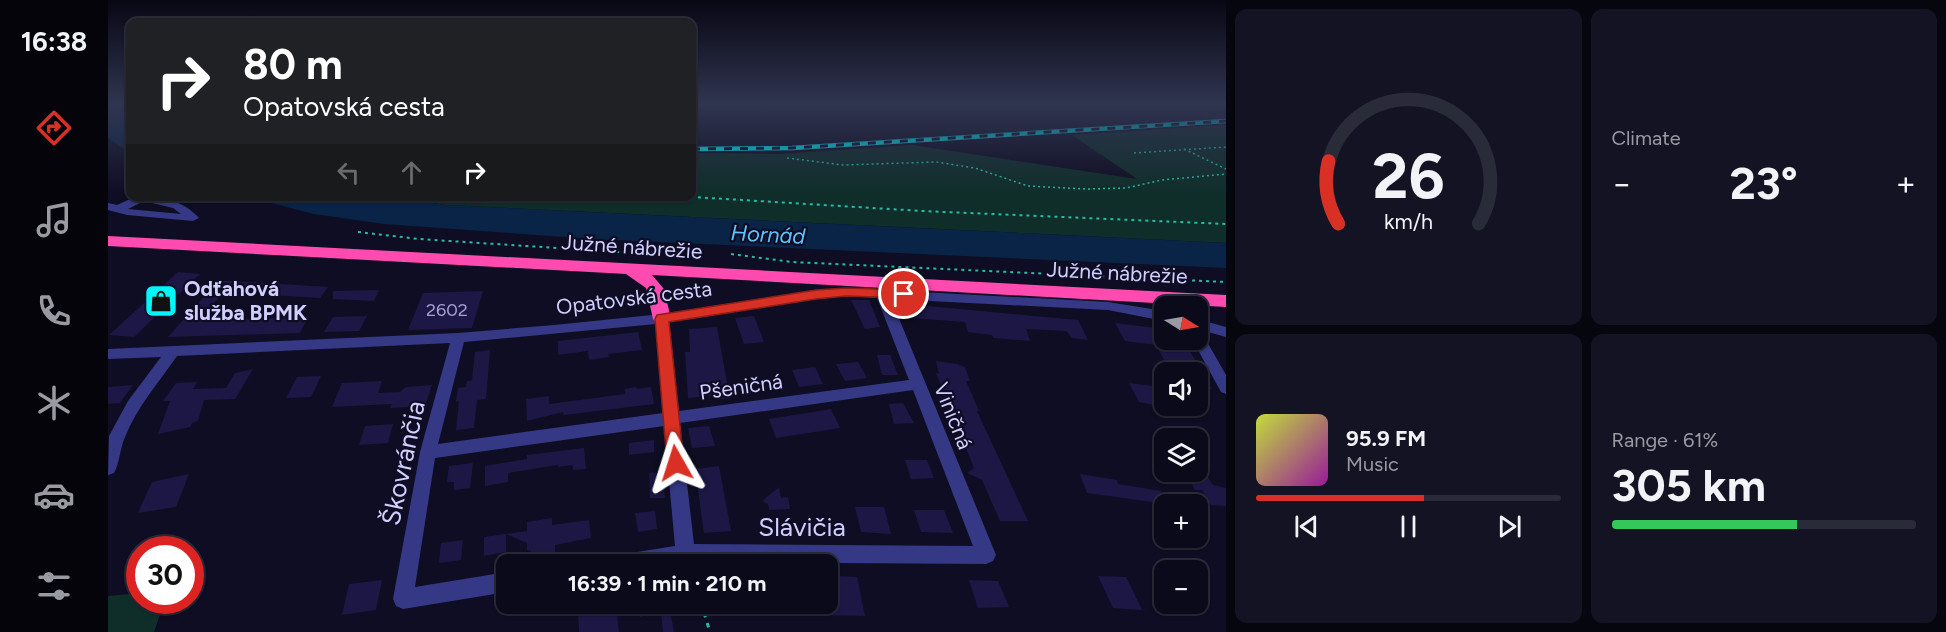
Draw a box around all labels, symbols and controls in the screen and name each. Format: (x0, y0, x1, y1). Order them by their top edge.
text: 16:38 (21, 25, 87, 58)
text: 80 m (243, 39, 343, 90)
icon: right (144, 42, 222, 120)
text: Opatovská cesta (243, 90, 445, 123)
icon: directions (33, 107, 75, 149)
text: Climate (1612, 126, 1681, 150)
text: 26 (1372, 139, 1444, 214)
icon: left (332, 156, 365, 189)
icon: ahead (395, 156, 428, 189)
icon: right (458, 156, 491, 189)
text: 23° (1730, 156, 1798, 210)
text: − (1612, 164, 1632, 203)
text: + (1895, 164, 1916, 203)
icon: music (33, 199, 75, 241)
text: km/h (1384, 209, 1433, 234)
water label: Hornád (730, 219, 807, 250)
street label: Južné nábrežie (561, 229, 703, 264)
street label: Južné nábrežie (1046, 256, 1188, 289)
pin (878, 268, 929, 319)
place label: Odťahová služba BPMK (184, 276, 307, 325)
street label: Opatovská cesta (555, 276, 713, 319)
icon: arrive (887, 277, 920, 310)
shop icon: Odťahová služba BPMK (143, 283, 179, 319)
icon: phone (33, 290, 75, 332)
north arrow (1154, 296, 1208, 350)
map controls (1154, 296, 1208, 614)
house number: 2602 (426, 299, 468, 321)
button: sound (1154, 362, 1208, 416)
street label: Pšeničná (698, 368, 784, 405)
street label: Viničná (929, 379, 978, 453)
icon: climate (33, 382, 75, 424)
street label: Škovránčia (374, 398, 432, 528)
text: 95.9 FM (1346, 425, 1426, 452)
button: layers (1154, 428, 1208, 482)
text: Range · 61% (1612, 428, 1718, 452)
position arrow (644, 431, 708, 495)
text: Music (1346, 452, 1399, 476)
text: 305 km (1612, 458, 1766, 512)
icon: car (33, 474, 75, 516)
button: + (1154, 494, 1208, 548)
icon: previous (1290, 510, 1323, 543)
icon: pause (1392, 510, 1425, 543)
icon: next (1493, 510, 1526, 543)
street label: Slávičia (758, 511, 846, 543)
speed limit sign: 30 (126, 536, 204, 614)
button: − (1154, 560, 1208, 614)
icon: filters (33, 565, 75, 607)
text: 16:39 · 1 min · 210 m (568, 570, 766, 597)

